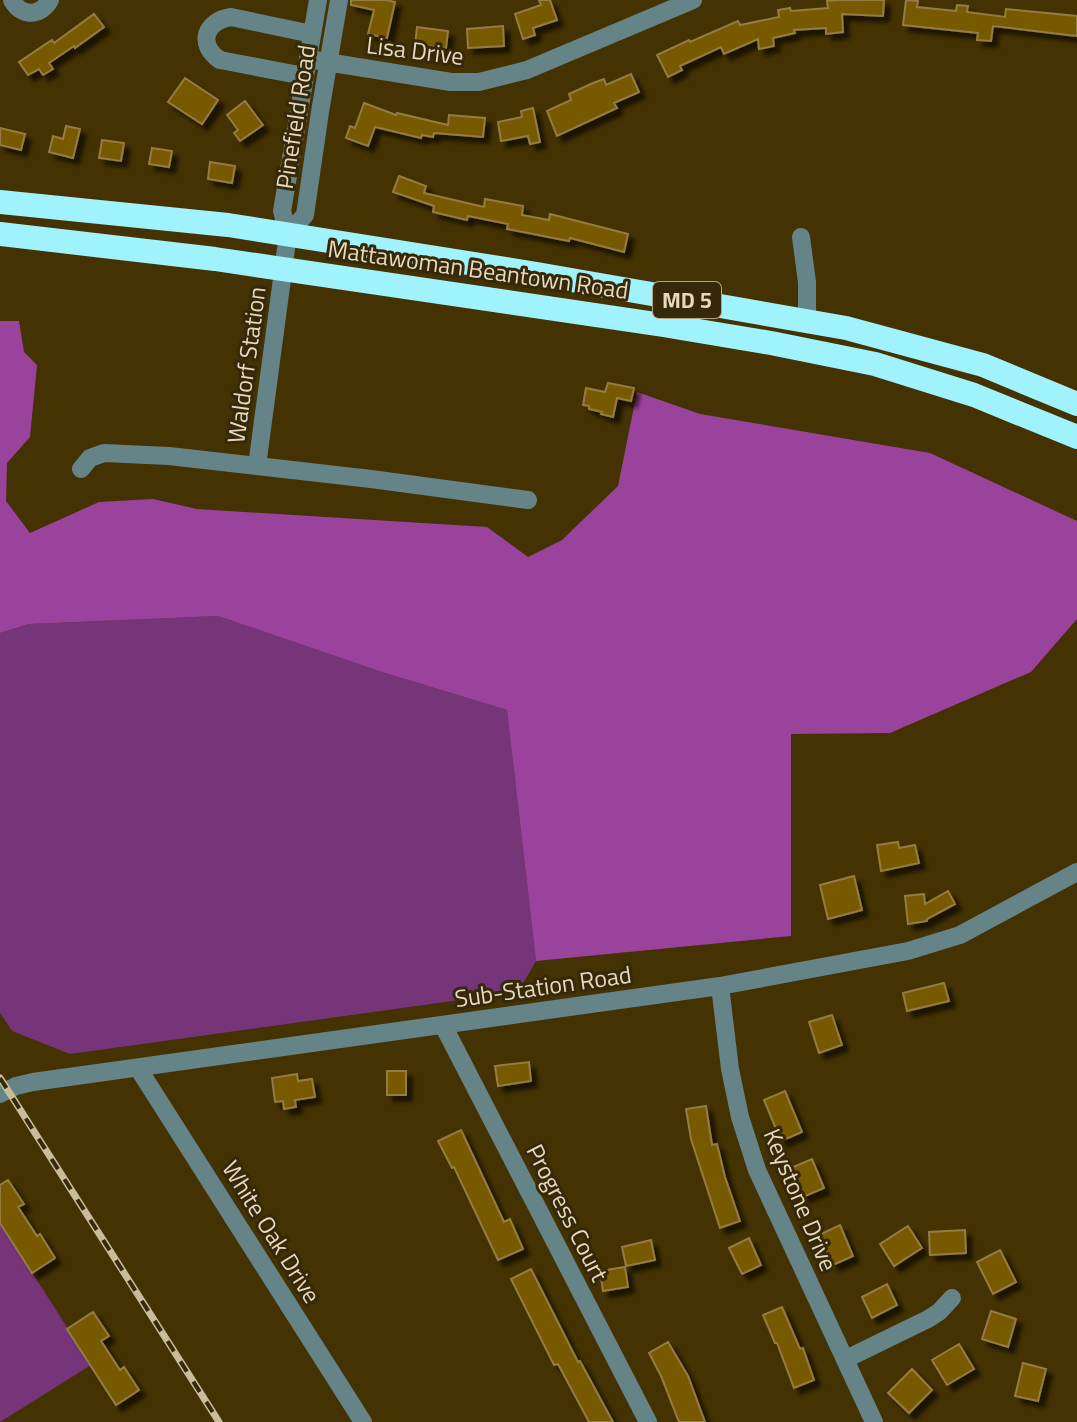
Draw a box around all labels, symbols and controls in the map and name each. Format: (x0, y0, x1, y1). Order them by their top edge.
street label: Lisa Drive (364, 26, 466, 74)
street label: Pinefield Road (266, 42, 324, 191)
street label: Mattawoman Beantown Road (325, 230, 631, 308)
road number: MD 5 (653, 282, 721, 318)
street label: Waldorf Station (217, 284, 275, 446)
street label: Sub-Station Road (452, 956, 633, 1016)
street label: Keystone Drive (755, 1123, 847, 1276)
street label: Progress Court (518, 1138, 618, 1288)
street label: White Oak Drive (214, 1153, 330, 1310)

